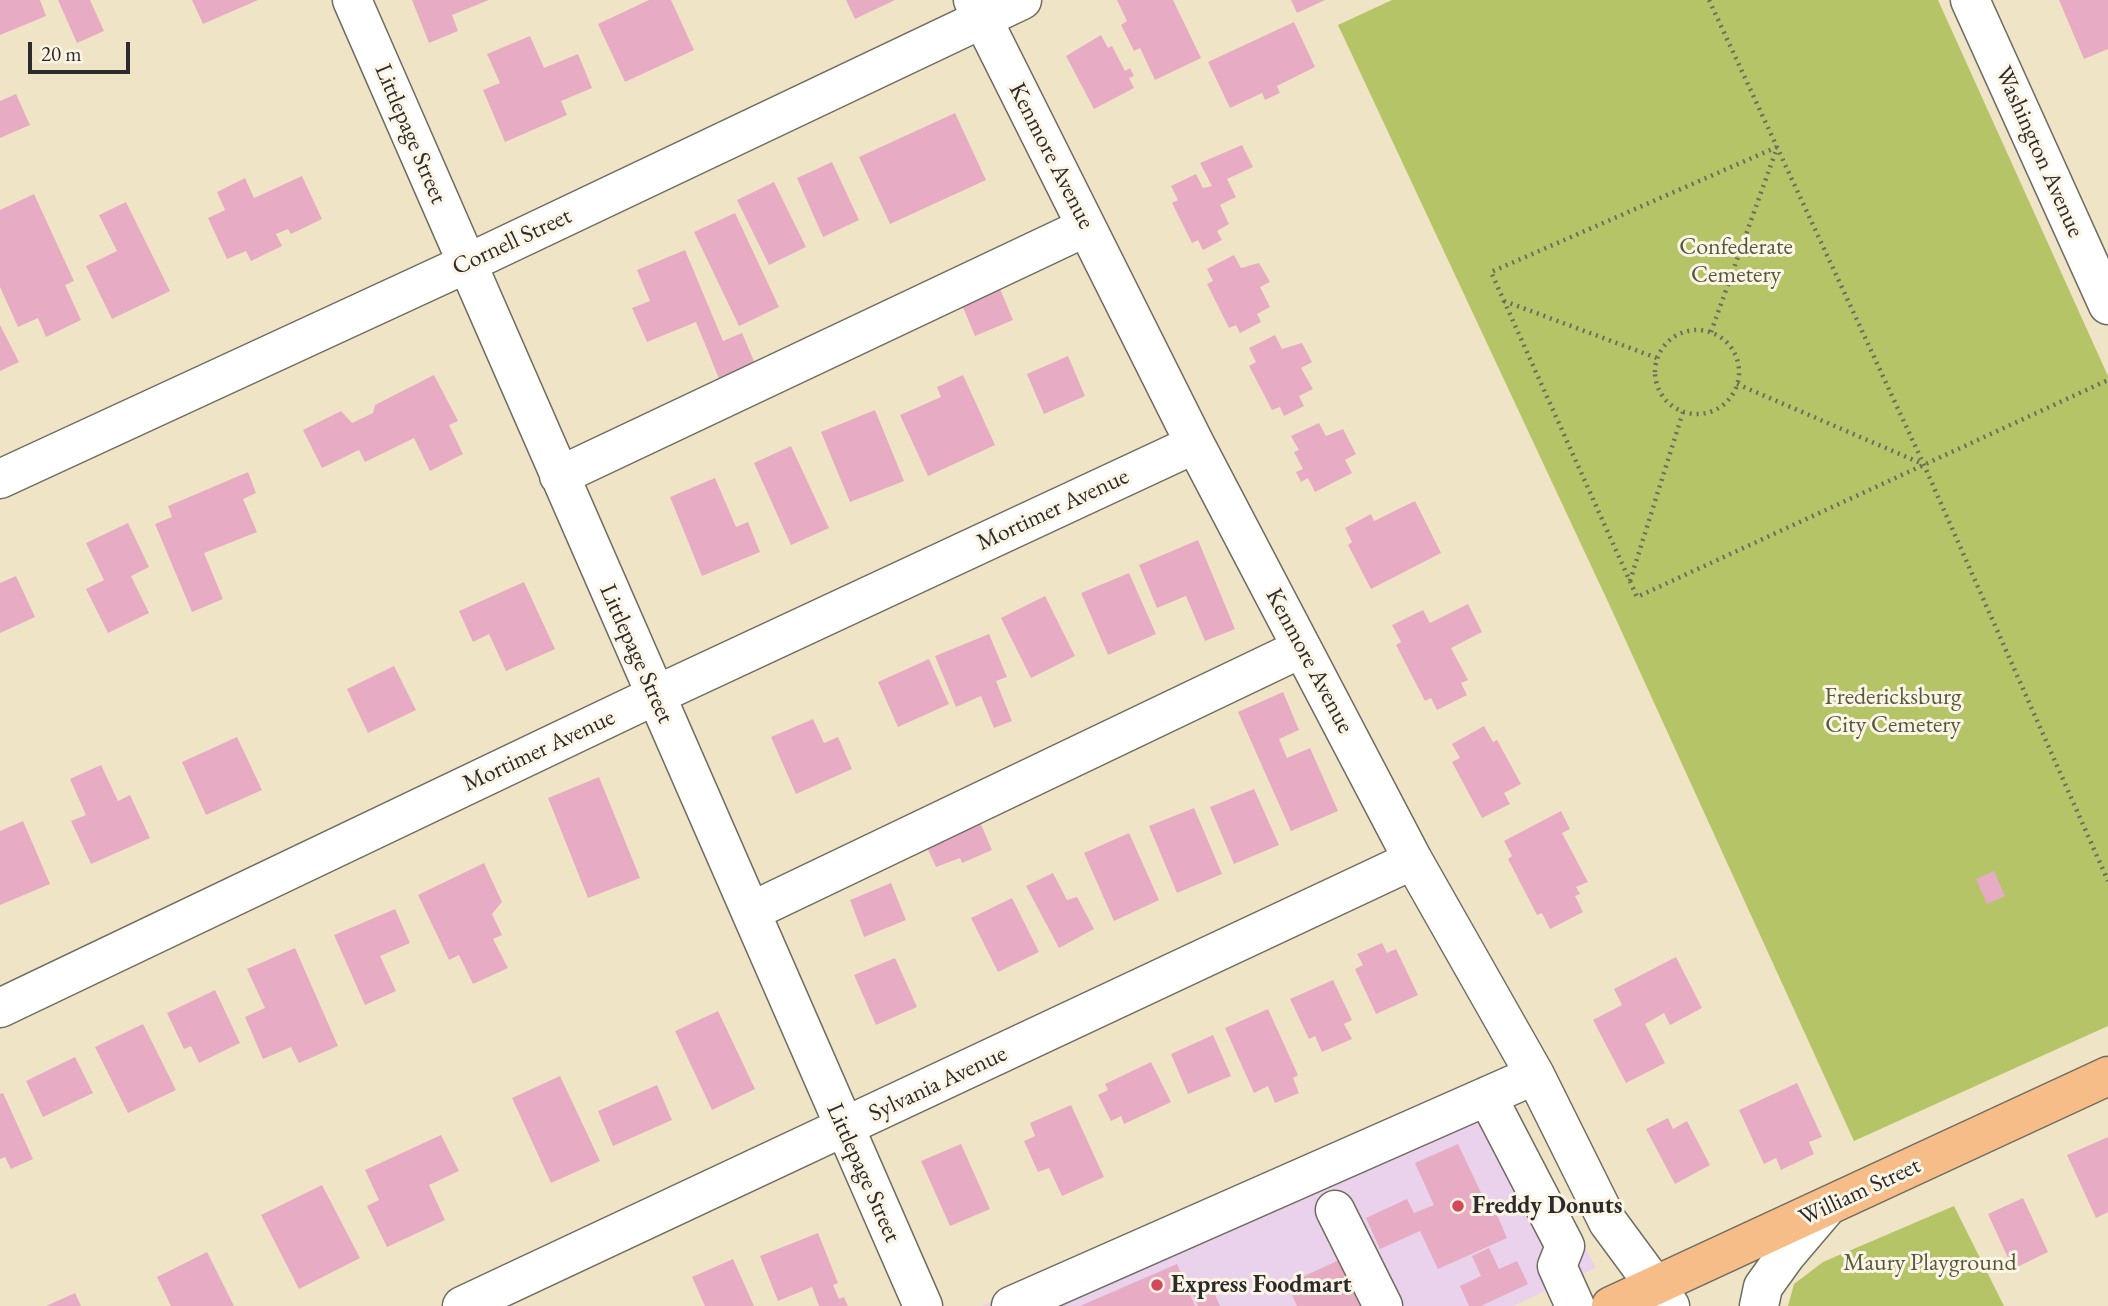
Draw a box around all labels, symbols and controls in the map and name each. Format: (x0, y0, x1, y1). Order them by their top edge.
scale bar (32, 28, 133, 72)
text: 20 m (41, 40, 82, 67)
street label: Littlepage Street (368, 60, 452, 208)
street label: Washington Avenue (1988, 62, 2090, 242)
street label: Kenmore Avenue (1002, 78, 1100, 234)
street label: Cornell Street (448, 202, 576, 282)
park label: Confederate Cemetery (1679, 233, 1793, 289)
street label: Mortimer Avenue (973, 462, 1133, 558)
street label: Littlepage Street (593, 580, 679, 728)
street label: Kenmore Avenue (1259, 584, 1359, 738)
park label: Fredericksburg City Cemetery (1824, 683, 1962, 739)
street label: Mortimer Avenue (459, 703, 619, 799)
street label: Sylvania Avenue (864, 1039, 1012, 1129)
street label: Littlepage Street (820, 1099, 906, 1247)
street label: William Street (1795, 1151, 1925, 1233)
place label: Freddy Donuts (1472, 1192, 1622, 1220)
marker: Freddy Donuts (1450, 1198, 1466, 1214)
park label: Maury Playground (1843, 1249, 2017, 1277)
place label: Express Foodmart (1171, 1271, 1351, 1299)
marker: Express Foodmart (1149, 1277, 1165, 1293)

